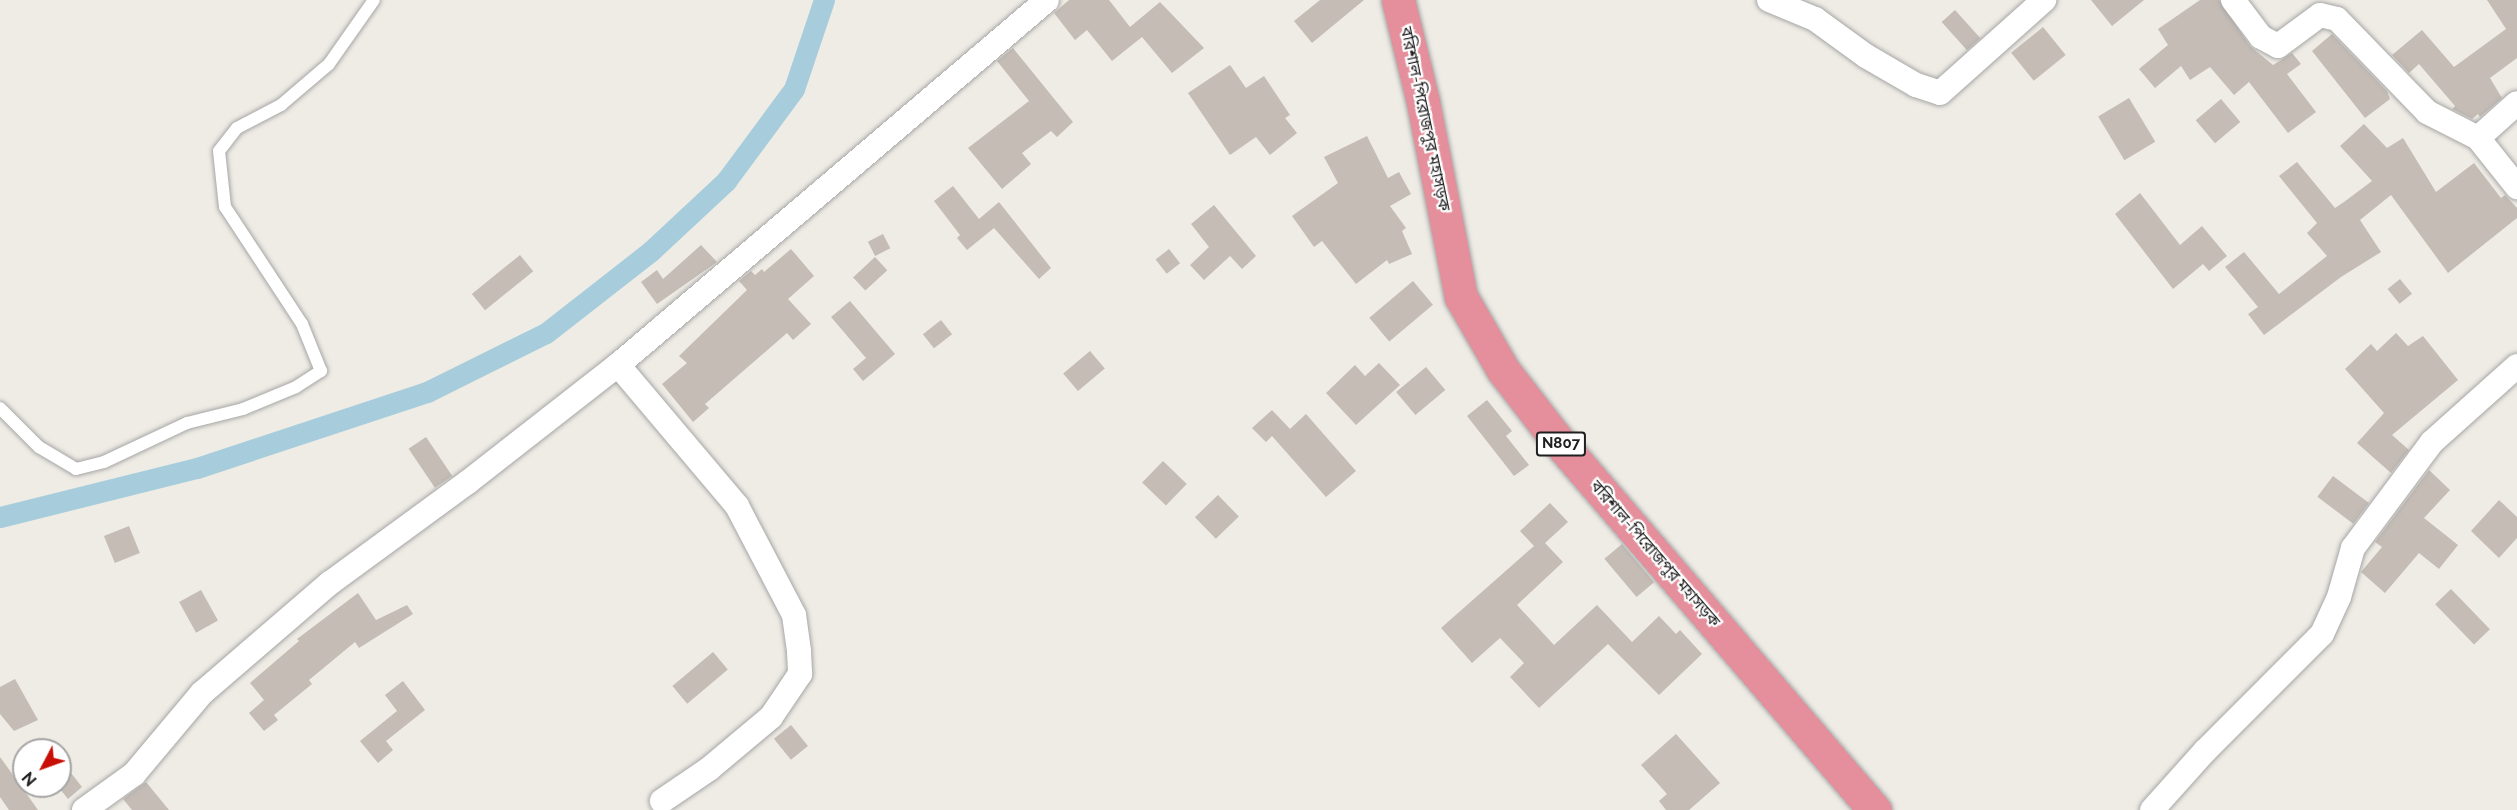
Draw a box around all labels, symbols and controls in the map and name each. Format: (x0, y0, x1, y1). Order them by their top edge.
street label: বরিশাল-পিরোজপুর মহাসড়ক (1396, 25, 1454, 213)
road number: N807 (1536, 432, 1586, 456)
street label: বরিশাল-পিরোজপুর মহাসড়ক (1586, 477, 1724, 631)
north arrow (12, 738, 72, 798)
text: N (18, 768, 41, 790)

